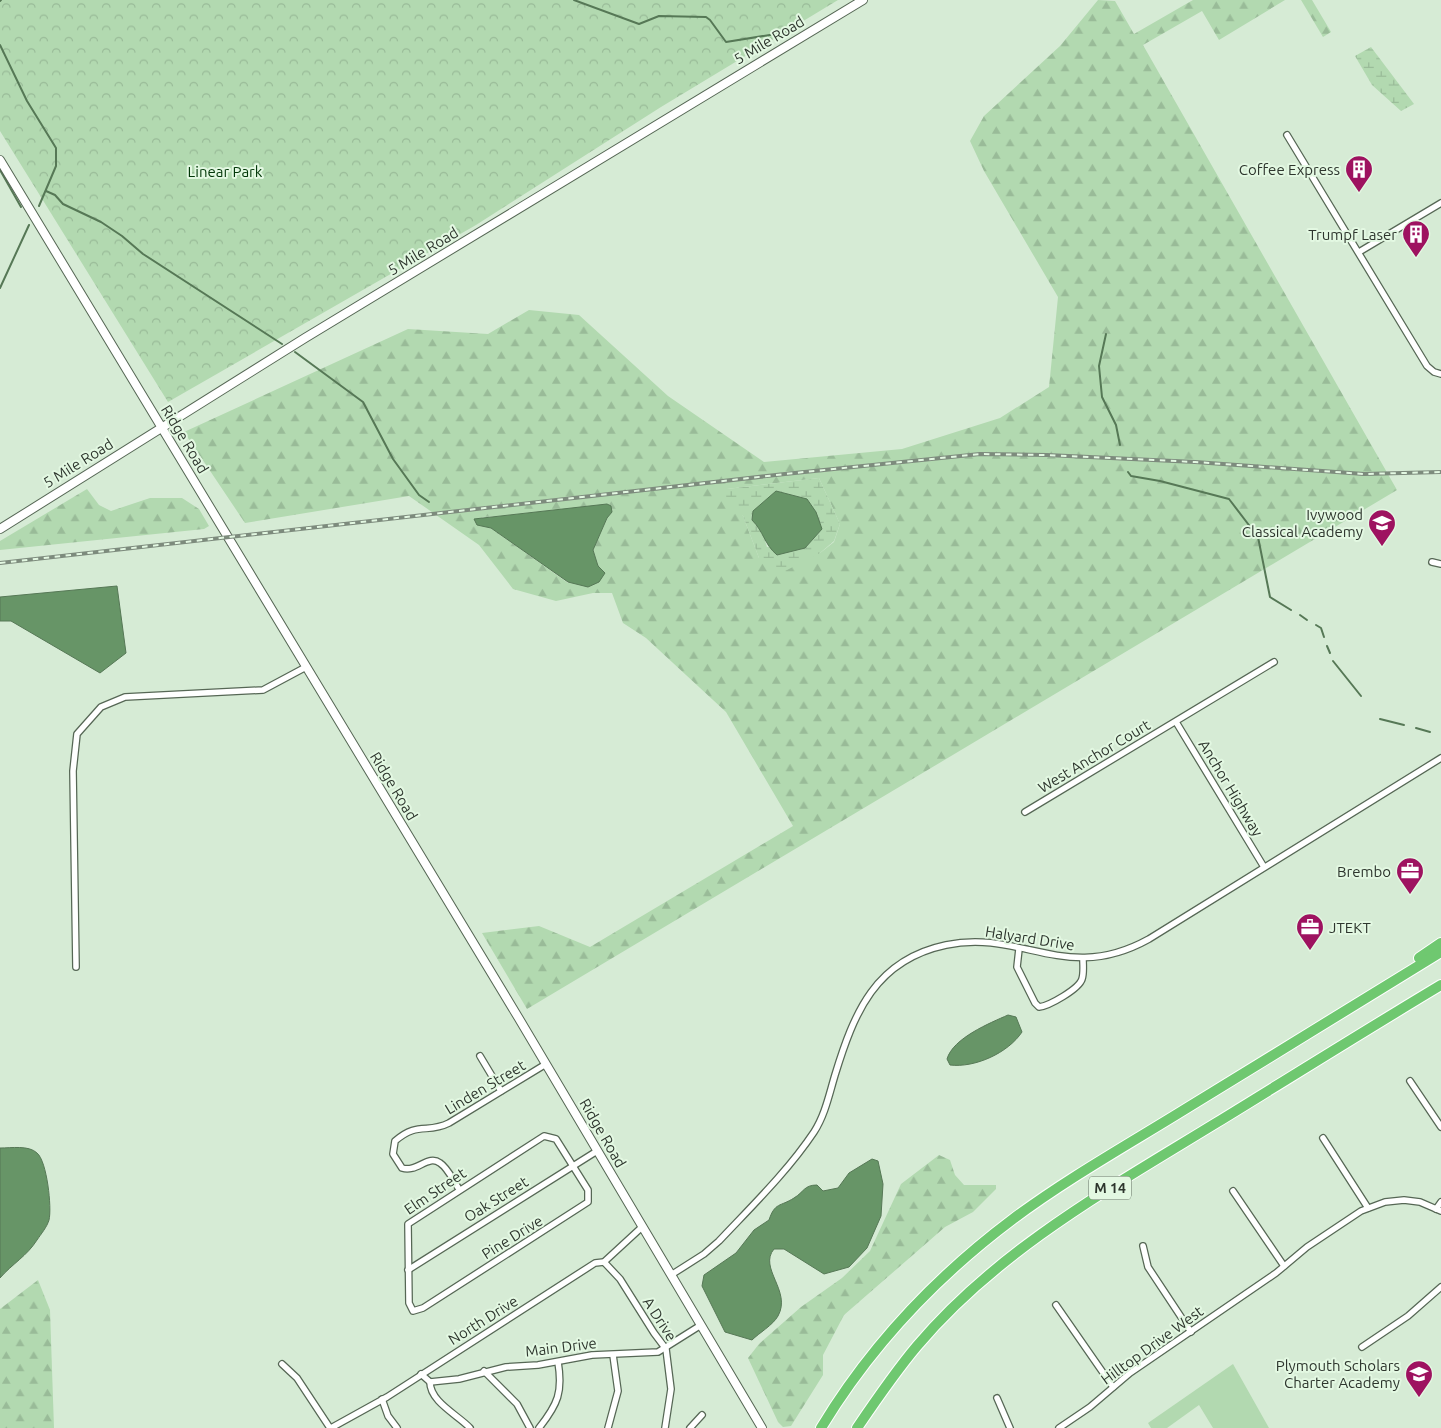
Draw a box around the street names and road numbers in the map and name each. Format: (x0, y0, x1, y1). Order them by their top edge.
street label: 5 Mile Road (731, 12, 807, 68)
street label: 5 Mile Road (385, 223, 461, 279)
street label: Ridge Road (158, 402, 212, 476)
street label: 5 Mile Road (40, 435, 116, 491)
street label: West Anchor Court (1035, 716, 1153, 796)
street label: Anchor Highway (1195, 737, 1267, 839)
street label: Ridge Road (367, 749, 421, 823)
street label: Halyard Drive (984, 923, 1076, 953)
street label: Linden Street (442, 1056, 528, 1118)
street label: Ridge Road (576, 1096, 630, 1170)
street label: Elm Street (401, 1164, 469, 1218)
street label: Oak Street (461, 1173, 531, 1225)
road number: M 14 (1089, 1176, 1131, 1200)
street label: Pine Drive (479, 1212, 545, 1262)
street label: North Drive (445, 1292, 521, 1348)
street label: A Drive (640, 1294, 680, 1344)
street label: Hilltop Drive West (1098, 1302, 1206, 1388)
street label: Main Drive (524, 1334, 598, 1360)

